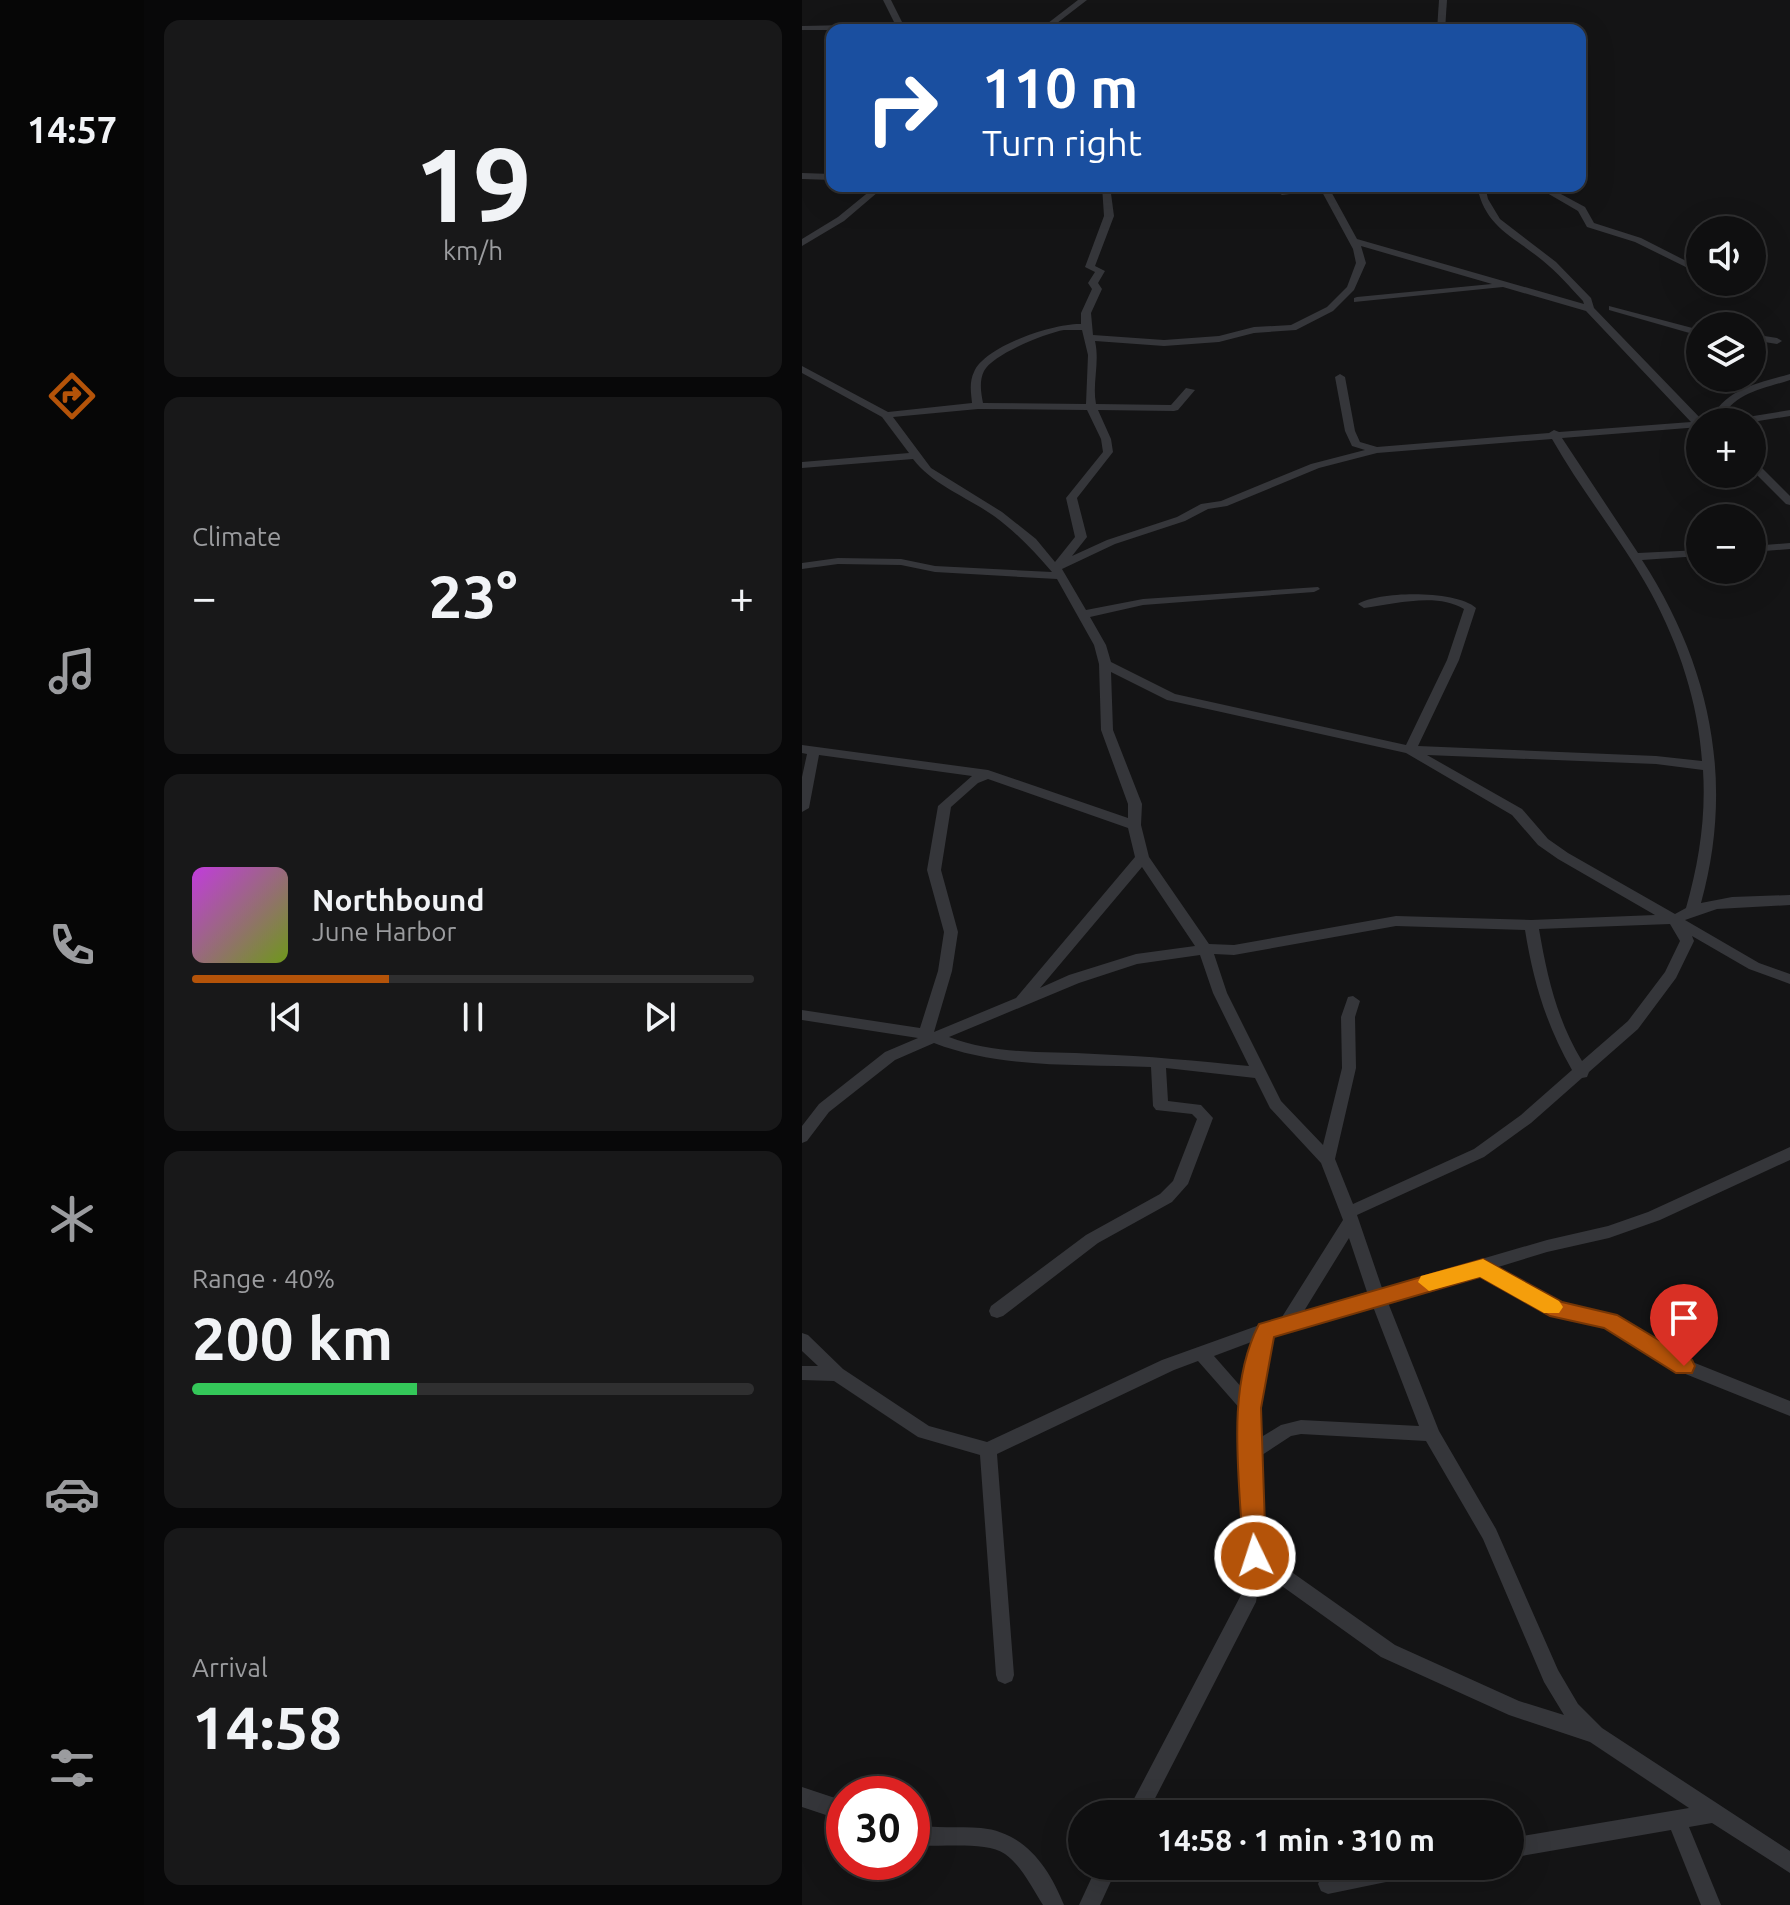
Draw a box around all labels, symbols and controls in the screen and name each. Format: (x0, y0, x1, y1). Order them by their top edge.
icon: right (850, 56, 954, 160)
text: 110 m (982, 56, 1138, 119)
text: 14:57 (27, 109, 117, 150)
text: Turn right (982, 122, 1142, 163)
text: 19 (414, 125, 532, 242)
map controls (1686, 216, 1766, 584)
button: sound (1686, 216, 1766, 296)
text: km/h (443, 236, 503, 265)
button: layers (1686, 312, 1766, 392)
icon: directions (44, 368, 100, 424)
button: + (1686, 408, 1766, 488)
button: − (1686, 504, 1766, 584)
text: Climate (192, 522, 281, 551)
text: 23° (429, 562, 517, 629)
text: − (192, 572, 217, 621)
text: + (729, 572, 754, 621)
icon: music (44, 643, 100, 699)
text: Northbound (312, 883, 484, 917)
icon: phone (44, 917, 100, 973)
text: June Harbor (312, 917, 456, 946)
icon: previous (264, 995, 308, 1039)
icon: pause (451, 995, 495, 1039)
icon: next (638, 995, 682, 1039)
icon: climate (44, 1191, 100, 1247)
text: Range · 40% (192, 1264, 335, 1293)
pin (1650, 1284, 1718, 1366)
icon: arrive (1662, 1296, 1706, 1340)
text: 200 km (192, 1304, 393, 1371)
icon: car (44, 1466, 100, 1522)
position arrow (1213, 1514, 1297, 1598)
text: Arrival (192, 1653, 268, 1682)
text: 14:58 (192, 1693, 342, 1760)
icon: filters (44, 1740, 100, 1796)
speed limit sign: 30 (826, 1776, 930, 1880)
text: 14:58 · 1 min · 310 m (1157, 1823, 1435, 1857)

